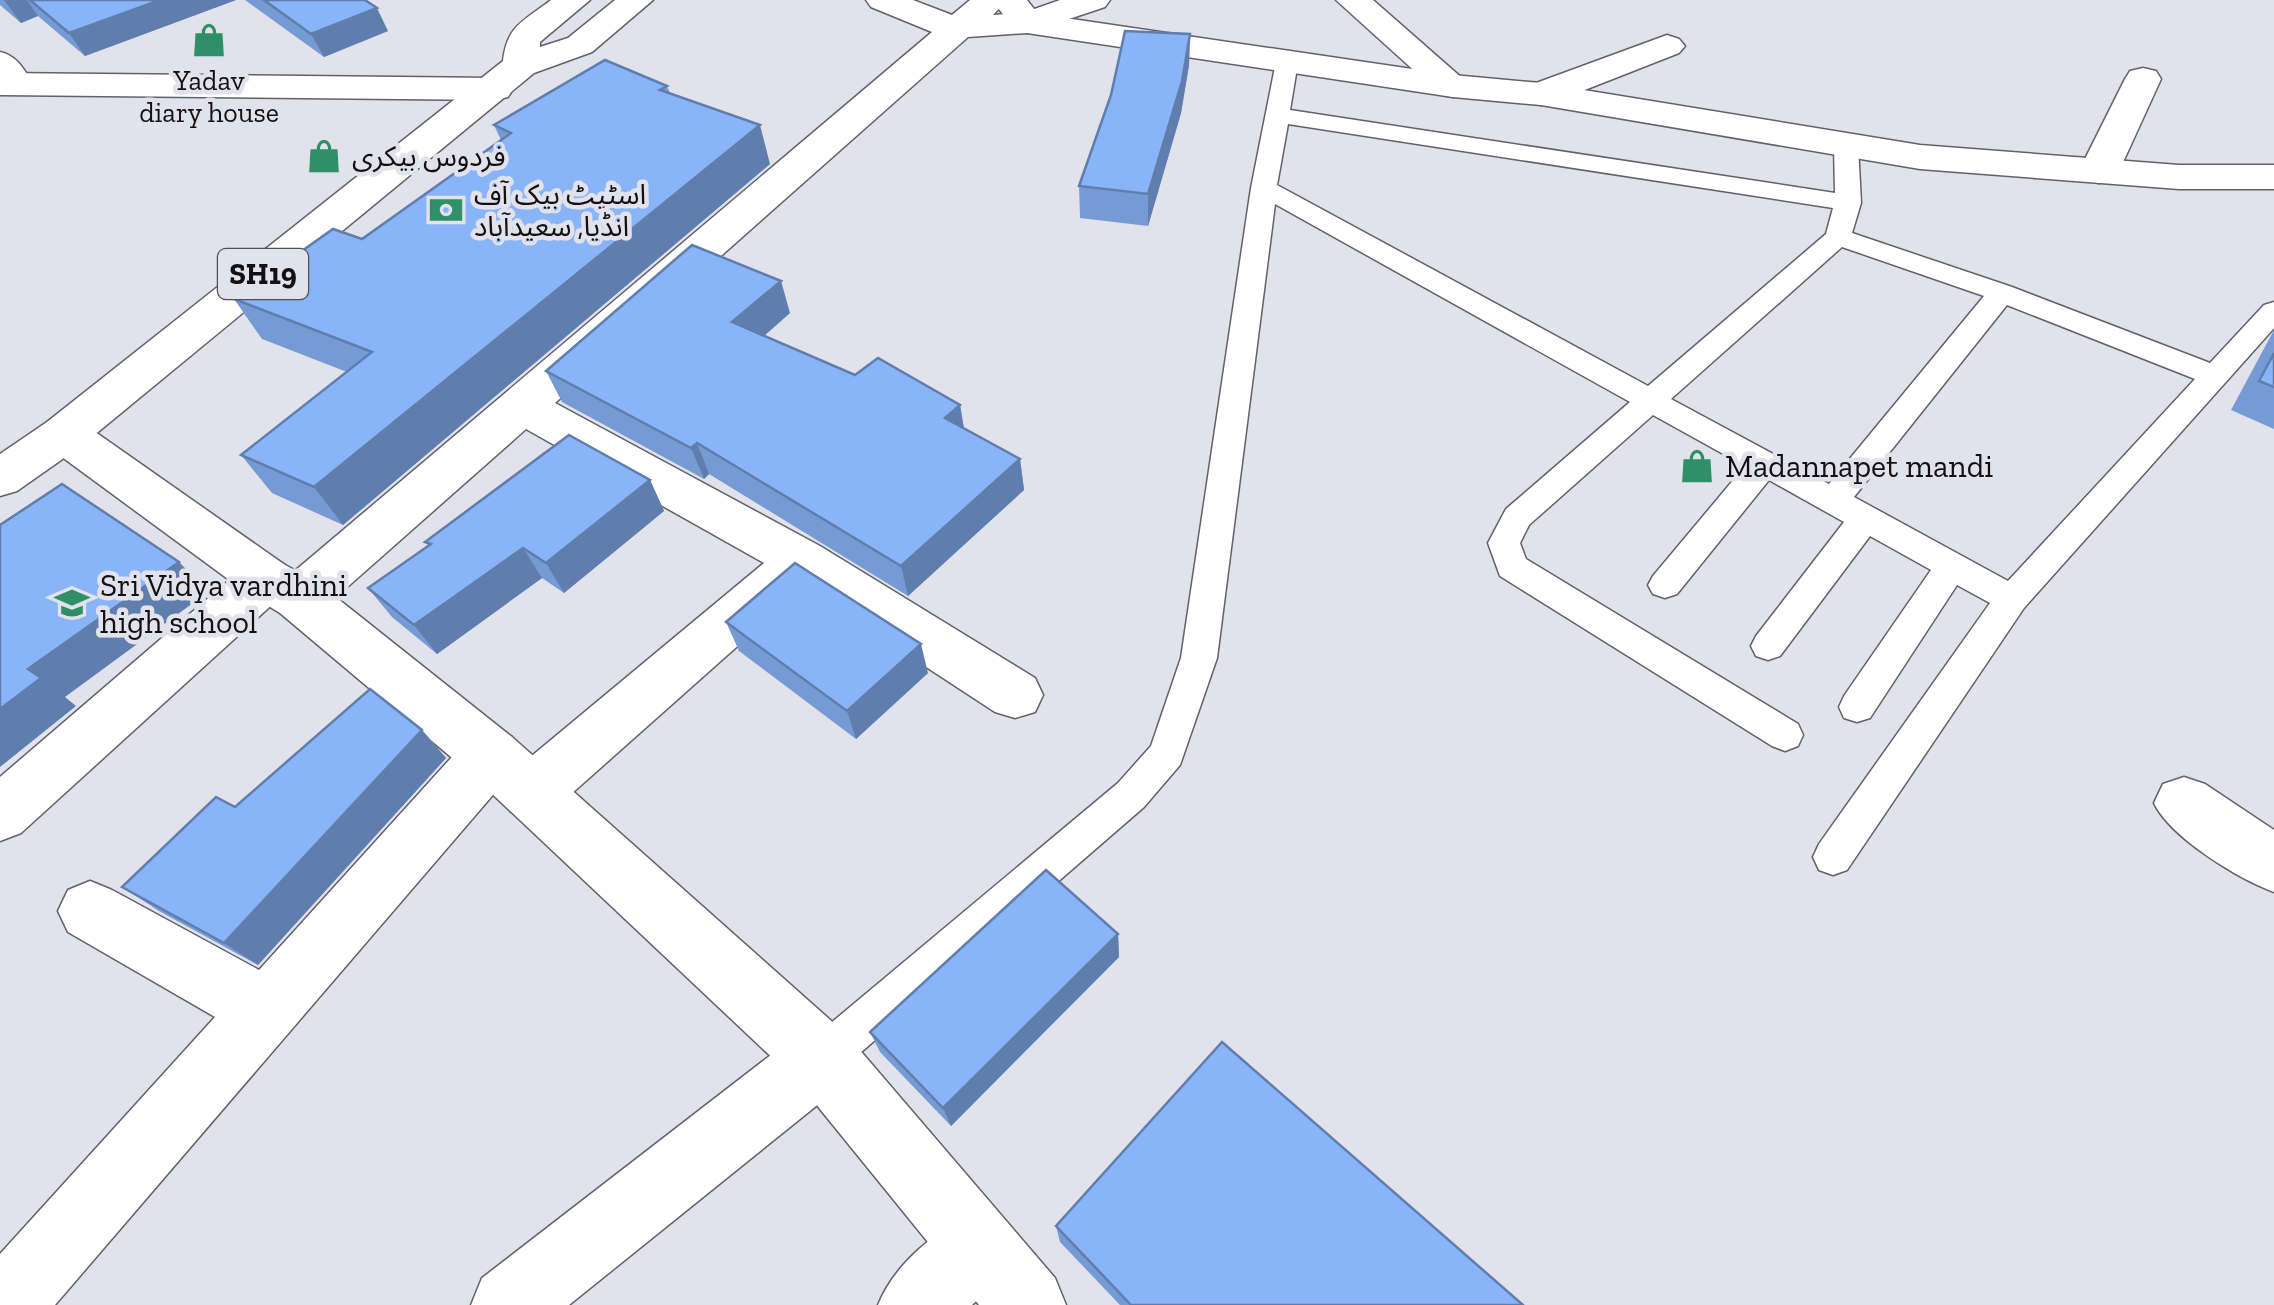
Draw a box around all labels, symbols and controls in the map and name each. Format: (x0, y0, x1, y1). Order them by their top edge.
shop icon: Yadav diary house (190, 21, 228, 59)
place label: Yadav diary house (139, 64, 279, 129)
shop icon: فردوس بیکری (305, 137, 343, 175)
place label: فردوس بیکری (352, 140, 505, 173)
place label: اسٹیٹ بیک آف انڈیا, سعیدآباد (474, 178, 646, 243)
bank icon: اسٹیٹ بیک آف انڈیا, سعیدآباد (427, 191, 465, 229)
road number: SH19 (218, 249, 308, 299)
shop icon: Madannapet mandi (1678, 447, 1716, 485)
place label: Madannapet mandi (1725, 447, 1993, 485)
place label: Sri Vidya vardhini high school (100, 566, 347, 641)
school or university icon: Sri Vidya vardhini high school (53, 584, 91, 622)

